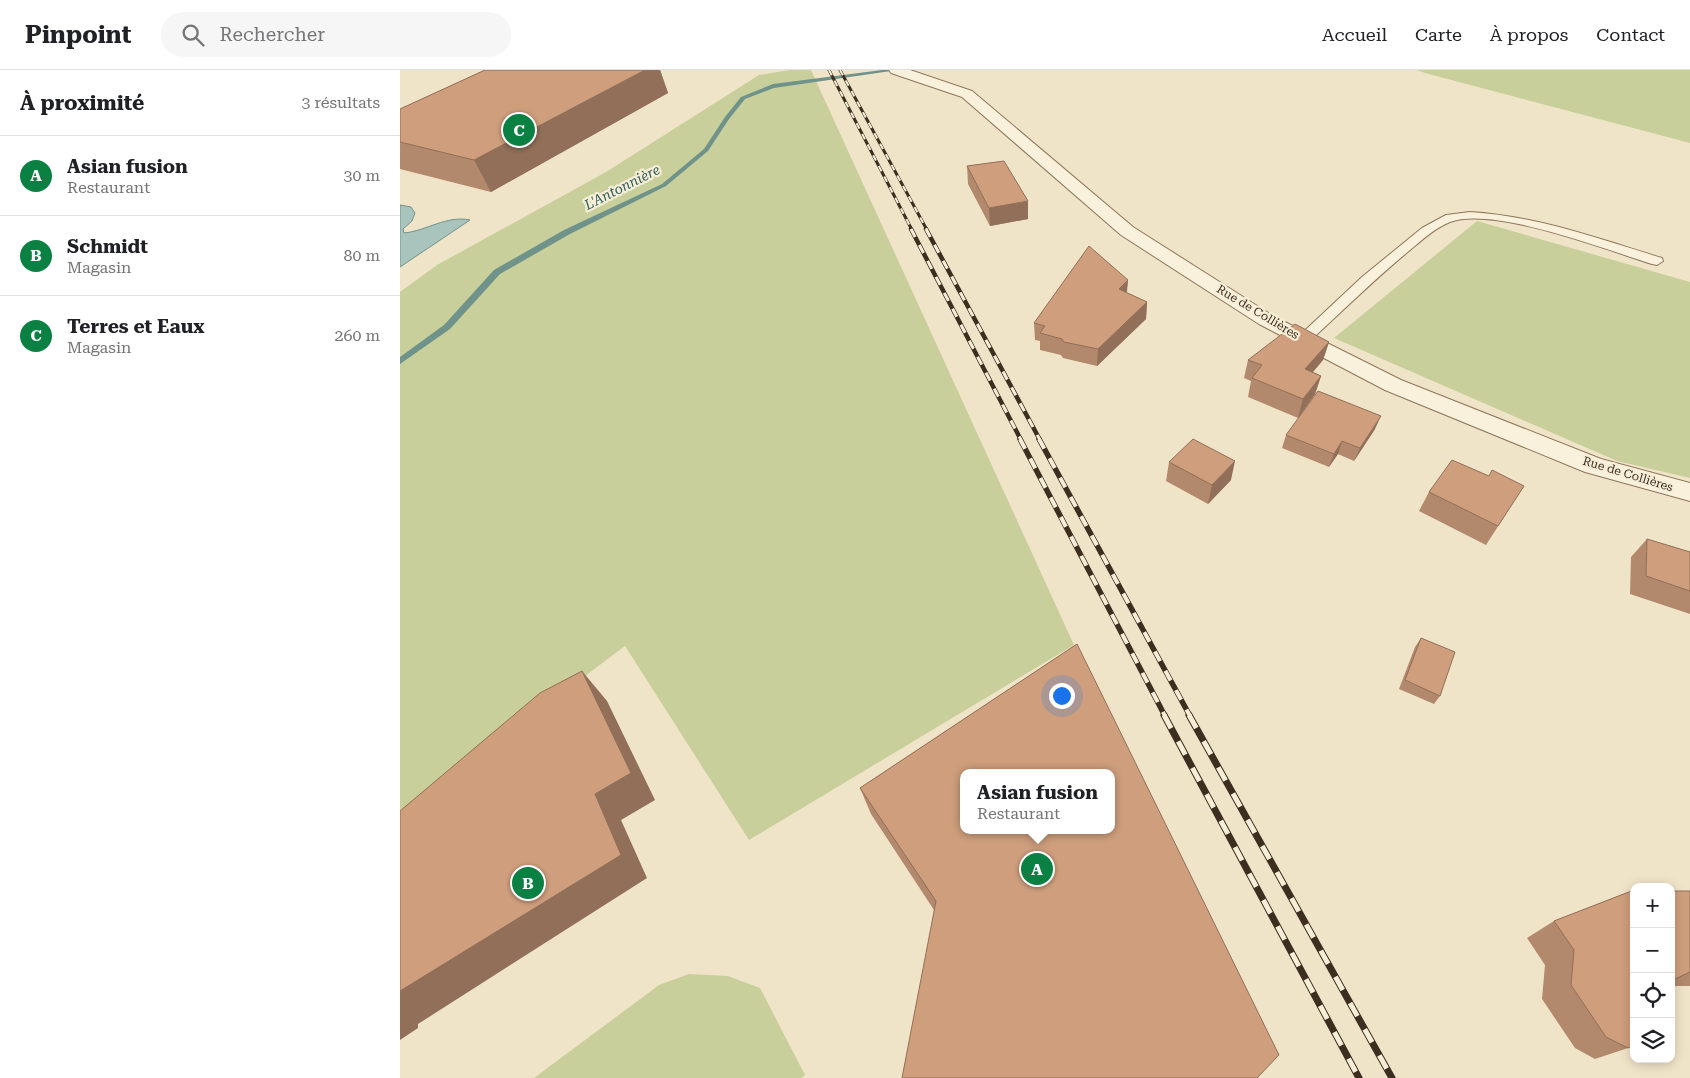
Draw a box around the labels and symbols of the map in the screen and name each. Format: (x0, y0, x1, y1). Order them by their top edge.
pin: C (503, 111, 535, 149)
water label: L'Antonnière (581, 161, 662, 213)
street label: Rue de Collières (1214, 282, 1302, 342)
street label: Rue de Collières (1581, 454, 1675, 494)
your location (1049, 683, 1075, 709)
pin: A (1021, 850, 1053, 888)
pin: B (512, 864, 544, 902)

